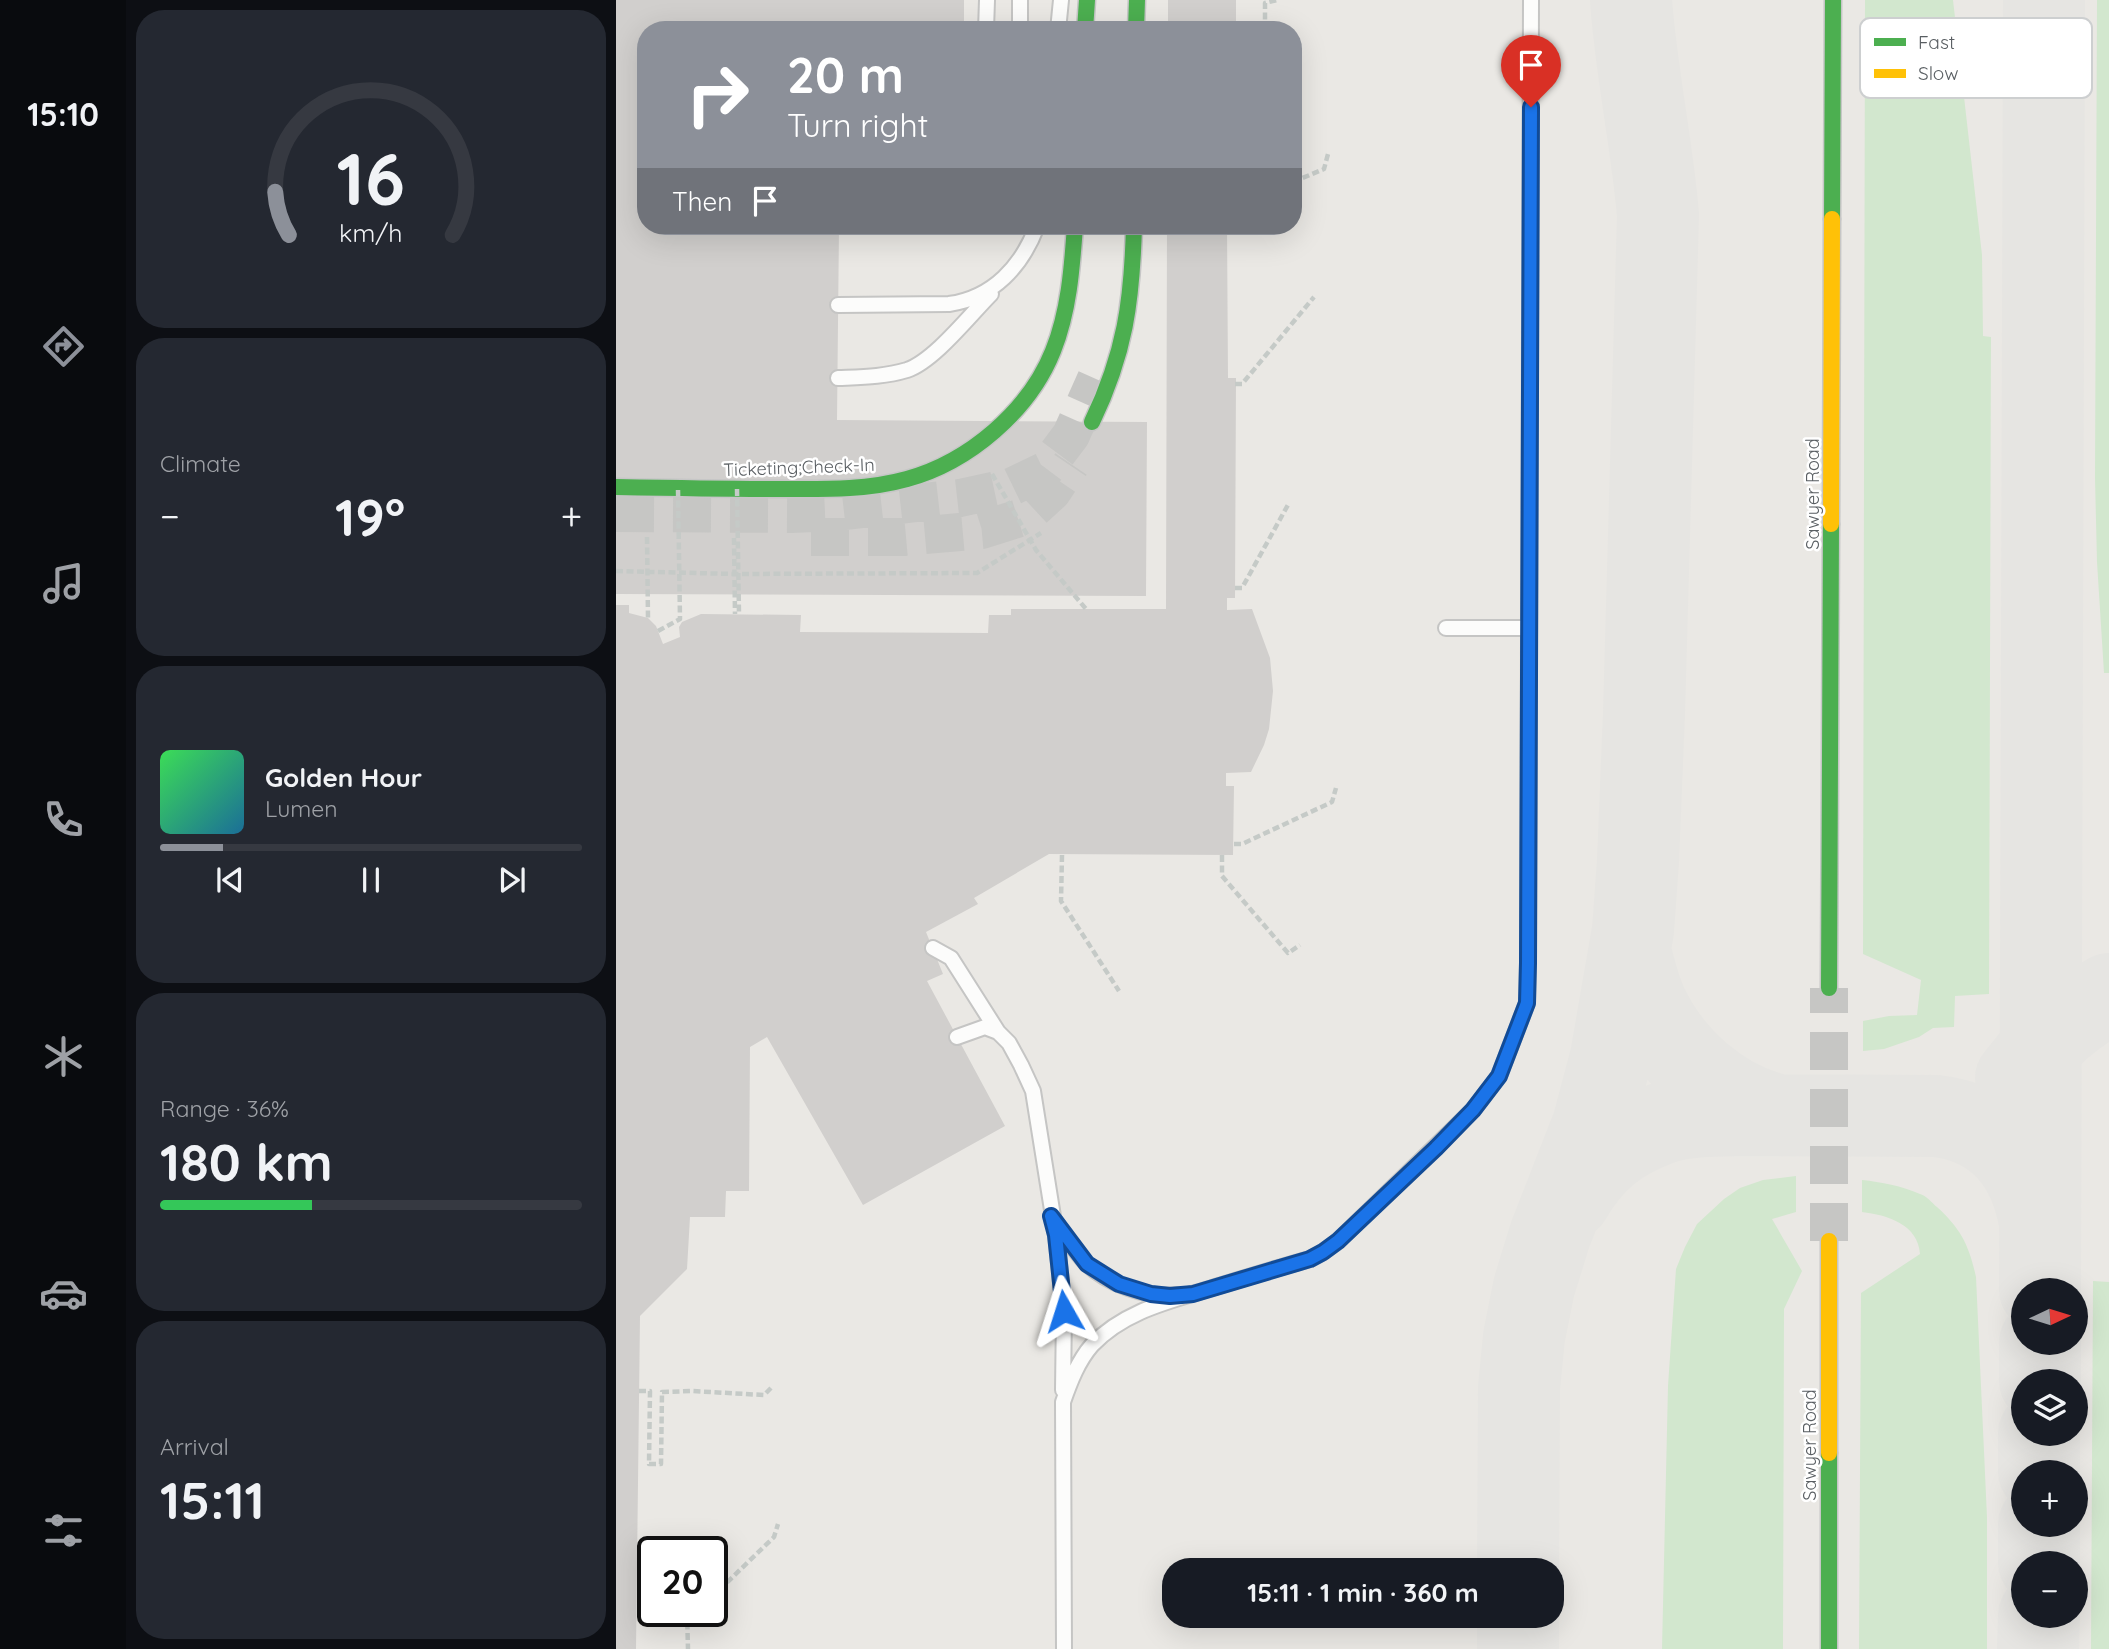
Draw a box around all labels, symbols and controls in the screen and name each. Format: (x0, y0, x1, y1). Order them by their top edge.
legend (1860, 18, 2092, 98)
text: Fast (1918, 30, 1955, 54)
pin (1501, 35, 1561, 107)
text: 20 m (787, 44, 904, 105)
icon: arrive (1512, 46, 1550, 84)
icon: right (672, 49, 763, 140)
text: Slow (1918, 61, 1959, 85)
text: 15:10 (27, 94, 99, 134)
text: Turn right (787, 105, 928, 145)
text: 16 (337, 132, 405, 223)
icon: arrive (746, 182, 784, 220)
text: Then (672, 185, 732, 218)
text: km/h (339, 217, 403, 248)
icon: directions (39, 322, 88, 371)
street label: Sawyer Road (1801, 438, 1824, 550)
text: Climate (160, 449, 241, 478)
street label: Ticketing;Check-In (723, 453, 875, 481)
text: 19° (335, 484, 405, 549)
text: − (160, 492, 180, 540)
text: + (561, 492, 582, 540)
icon: music (39, 559, 88, 608)
text: Golden Hour (265, 761, 422, 794)
text: Lumen (265, 794, 338, 823)
icon: phone (39, 795, 88, 844)
icon: previous (211, 861, 249, 899)
icon: pause (352, 861, 390, 899)
icon: next (493, 861, 531, 899)
icon: climate (39, 1032, 88, 1081)
text: Range · 36% (160, 1094, 289, 1123)
text: 180 km (160, 1129, 333, 1194)
icon: car (39, 1269, 88, 1318)
position arrow (1027, 1274, 1101, 1348)
north arrow (2011, 1278, 2088, 1354)
map controls (2011, 1278, 2088, 1628)
button: layers (2011, 1369, 2088, 1446)
street label: Sawyer Road (1798, 1389, 1821, 1501)
text: Arrival (160, 1432, 229, 1461)
button: + (2011, 1460, 2088, 1537)
text: 15:11 (160, 1467, 265, 1532)
icon: filters (39, 1506, 88, 1555)
speed limit sign: 20 (637, 1536, 728, 1627)
button: − (2011, 1551, 2088, 1628)
text: 15:11 · 1 min · 360 m (1247, 1576, 1479, 1609)

